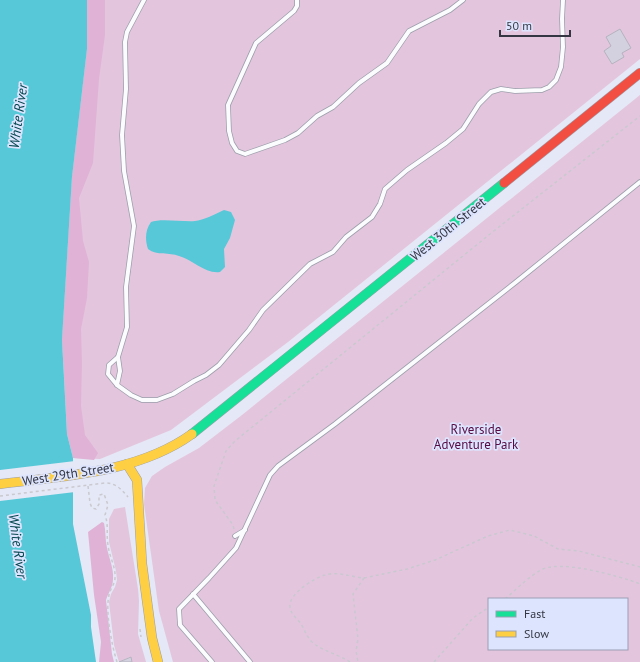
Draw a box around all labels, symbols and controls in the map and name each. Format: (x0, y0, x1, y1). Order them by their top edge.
scale bar (500, 12, 570, 38)
text: 50 m (506, 18, 532, 33)
water label: White River (5, 81, 32, 149)
street label: West 30th Street (407, 193, 490, 265)
park label: Riverside Adventure Park (434, 421, 519, 453)
street label: West 29th Street (21, 458, 116, 490)
water label: White River (5, 513, 32, 581)
legend (488, 598, 628, 650)
text: Fast (524, 606, 545, 621)
text: Slow (524, 626, 549, 641)

